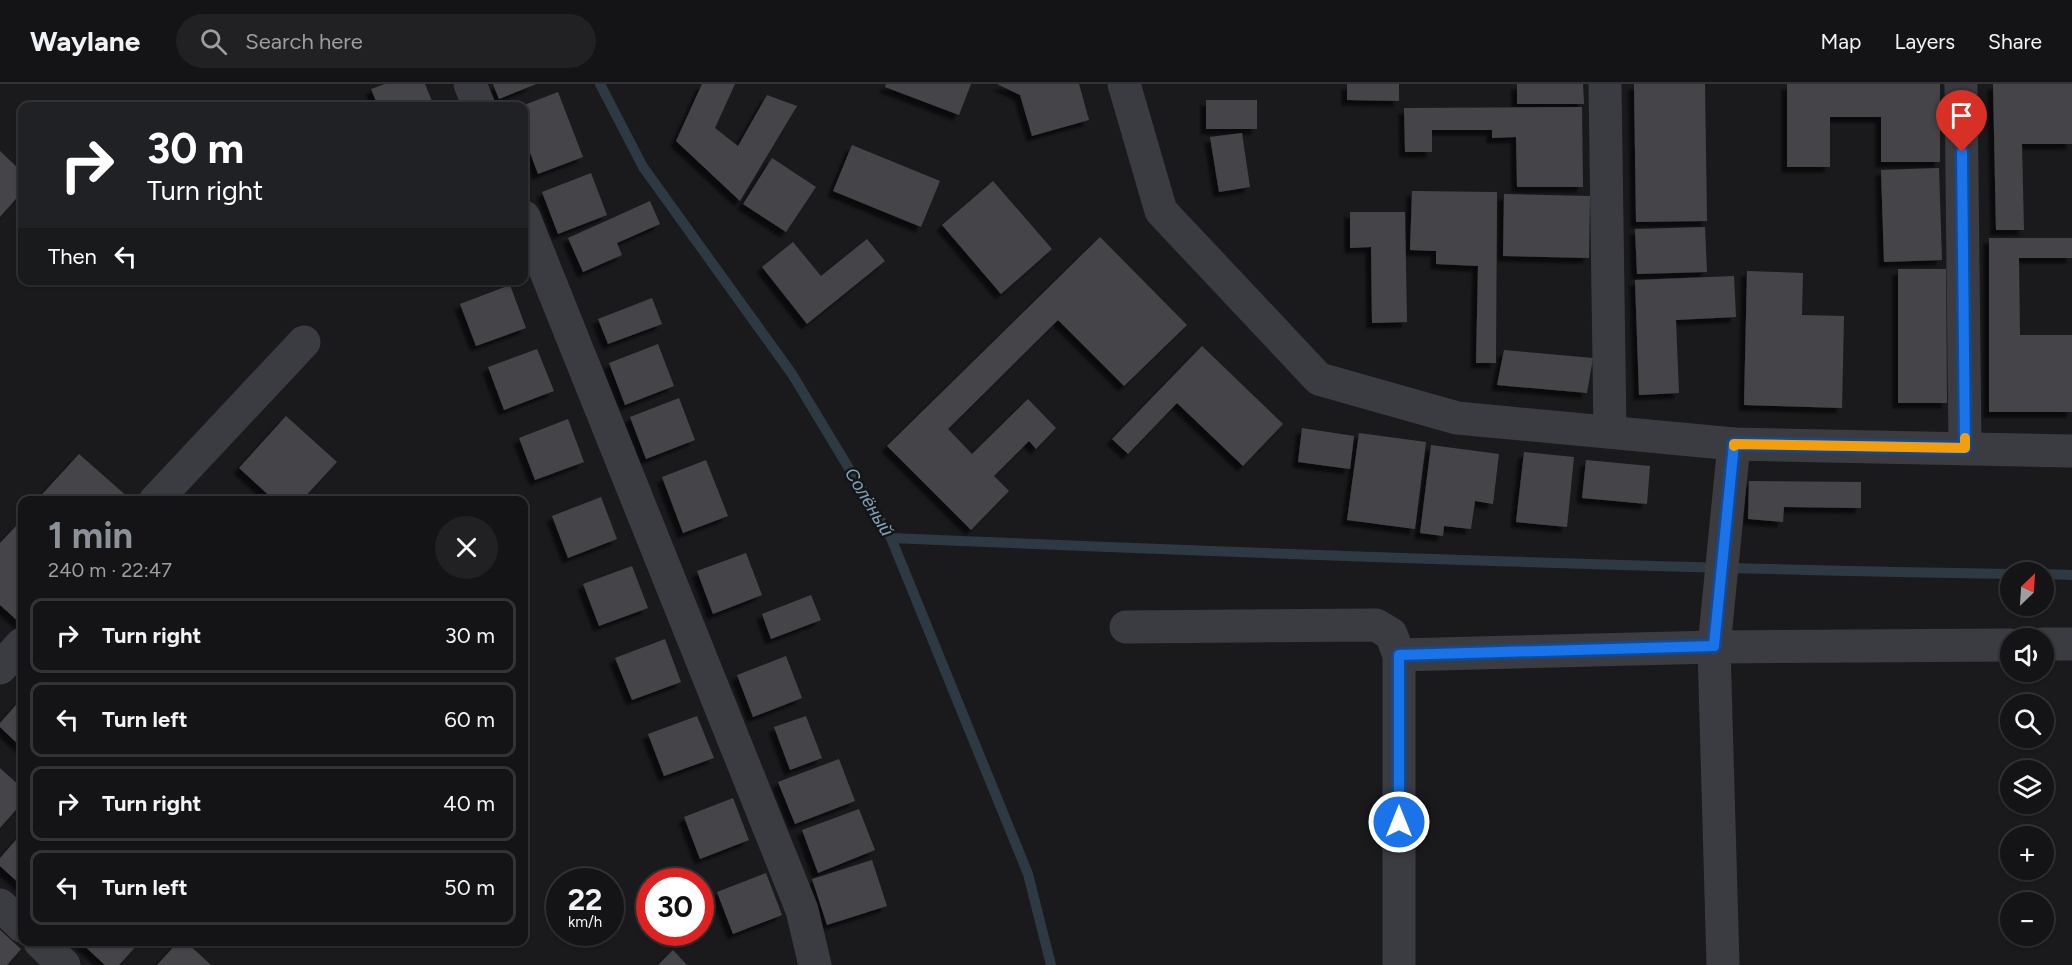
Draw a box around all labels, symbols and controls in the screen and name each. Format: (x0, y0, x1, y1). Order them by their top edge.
search box (176, 14, 596, 68)
text: Waylane (30, 24, 140, 58)
icon: search (197, 25, 230, 58)
text: Search here (245, 28, 363, 55)
text: Map (1821, 29, 1861, 54)
text: Layers (1894, 29, 1955, 54)
text: Share (1988, 29, 2042, 54)
pin (1936, 90, 1987, 152)
icon: arrive (1945, 99, 1978, 132)
text: 30 m (147, 123, 244, 174)
icon: right (48, 126, 126, 204)
text: Turn right (147, 174, 263, 207)
icon: left (109, 240, 142, 273)
text: Then (48, 243, 97, 270)
water label: Солёный (840, 464, 898, 540)
text: 1 min (48, 514, 133, 557)
button: close (435, 516, 498, 579)
text: 240 m · 22:47 (48, 558, 172, 582)
north arrow (2000, 562, 2054, 616)
map controls (2000, 562, 2054, 946)
icon: right (51, 619, 84, 652)
text: Turn right (102, 622, 201, 649)
text: 30 m (445, 622, 495, 649)
button: sound (2000, 628, 2054, 682)
button: search (2000, 694, 2054, 748)
icon: left (51, 703, 84, 736)
text: Turn left (102, 706, 188, 733)
text: 60 m (444, 706, 495, 733)
button: layers (2000, 760, 2054, 814)
icon: right (51, 787, 84, 820)
text: Turn right (102, 790, 201, 817)
text: 40 m (443, 790, 495, 817)
position arrow (1367, 790, 1431, 854)
button: + (2000, 826, 2054, 880)
speed limit sign: 30 (636, 868, 714, 946)
icon: left (51, 871, 84, 904)
text: Turn left (102, 874, 188, 901)
text: 50 m (444, 874, 495, 901)
text: 22 (568, 881, 602, 918)
button: − (2000, 892, 2054, 946)
text: km/h (568, 913, 602, 931)

